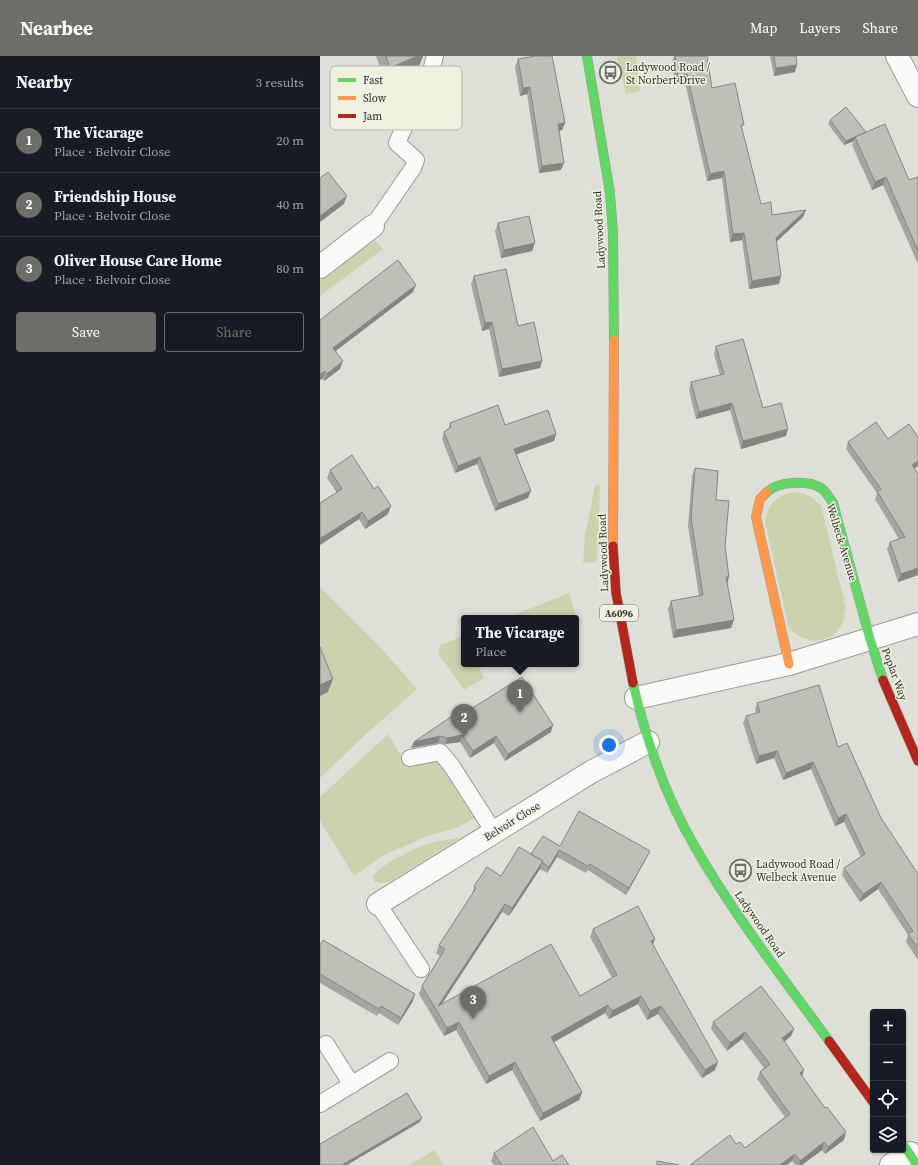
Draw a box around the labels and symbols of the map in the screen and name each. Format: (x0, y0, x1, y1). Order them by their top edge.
bus stop icon: Ladywood Road / St Norbert Drive (598, 60, 624, 86)
place label: Ladywood Road / St Norbert Drive (626, 60, 711, 88)
legend (330, 66, 462, 130)
text: Fast (363, 73, 383, 88)
text: Slow (363, 91, 387, 106)
text: Jam (362, 109, 382, 124)
street label: Ladywood Road (590, 190, 609, 269)
street label: Welbeck Avenue (823, 501, 861, 583)
street label: Ladywood Road (595, 513, 612, 592)
road number: A6096 (600, 605, 638, 621)
street label: Poplar Way (878, 646, 911, 703)
pin: 1 (507, 680, 533, 713)
pin: 2 (451, 704, 477, 737)
your location (599, 735, 619, 755)
street label: Belvoir Close (481, 798, 544, 845)
bus stop icon: Ladywood Road / Welbeck Avenue (727, 857, 753, 883)
place label: Ladywood Road / Welbeck Avenue (756, 857, 841, 885)
street label: Ladywood Road (731, 888, 789, 961)
pin: 3 (460, 986, 486, 1019)

